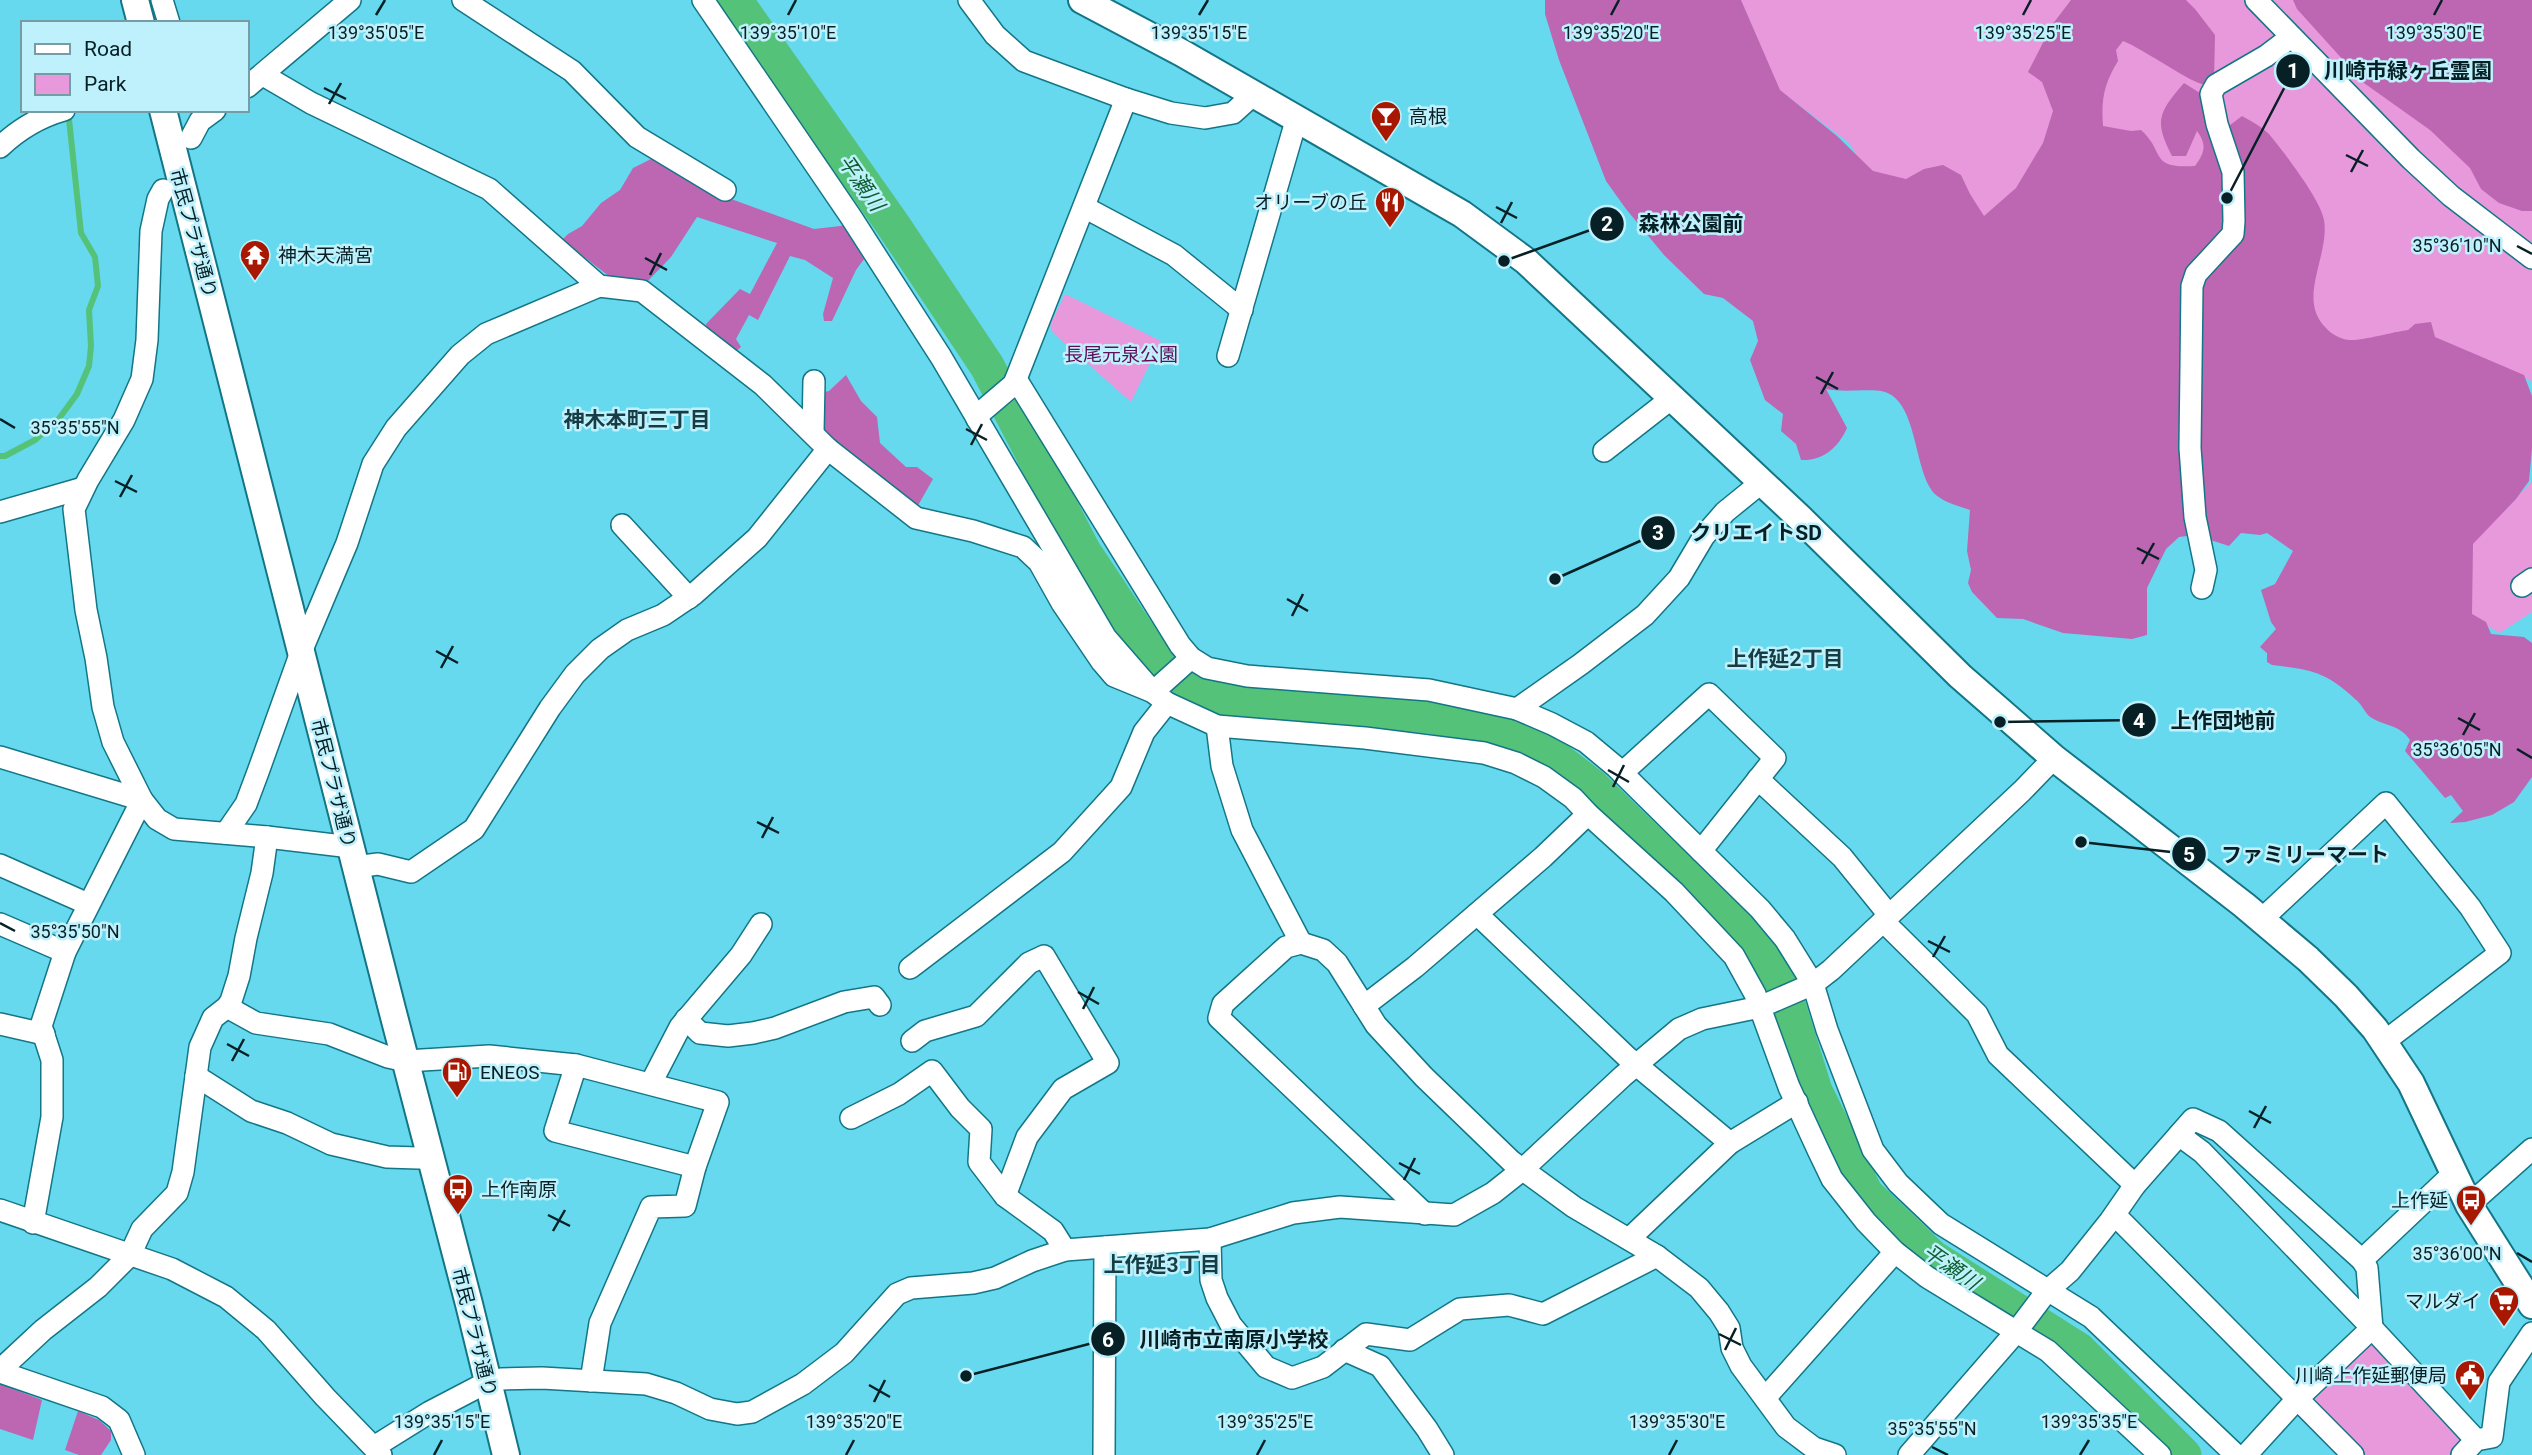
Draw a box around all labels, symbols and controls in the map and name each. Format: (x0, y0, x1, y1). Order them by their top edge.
legend (21, 21, 248, 112)
text: 139°35'05"E (328, 22, 424, 43)
text: 139°35'10"E (740, 22, 836, 43)
text: 139°35'15"E (1151, 22, 1247, 43)
text: 139°35'20"E (1563, 22, 1659, 43)
text: 139°35'25"E (1975, 22, 2071, 43)
text: 139°35'30"E (2386, 22, 2482, 43)
text: Road (84, 37, 132, 61)
callout: 川崎市緑ヶ丘霊園 (2275, 50, 2506, 92)
text: 1 (2287, 59, 2299, 83)
text: 川崎市緑ヶ丘霊園 (2324, 59, 2492, 83)
text: Park (84, 72, 127, 96)
bar icon: 高根 (1369, 99, 1403, 143)
place label: 高根 (1409, 105, 1447, 128)
water label: 平瀬川 (833, 150, 890, 217)
street label: 市民プラザ通り (165, 166, 222, 300)
restaurant icon: オリーブの丘 (1373, 185, 1407, 229)
place label: オリーブの丘 (1254, 191, 1367, 214)
callout: 森林公園前 (1589, 203, 1757, 245)
text: 2 (1601, 212, 1613, 236)
text: 森林公園前 (1639, 212, 1744, 236)
text: 35°36'10"N (2412, 235, 2502, 256)
temple icon: 神木天満宮 (238, 238, 272, 282)
place label: 神木天満宮 (278, 244, 373, 267)
park label: 長尾元泉公園 (1064, 343, 1178, 366)
district label: 神木本町三丁目 (564, 408, 711, 432)
text: 35°35'55"N (30, 417, 120, 438)
callout: クリエイトSD (1641, 512, 1836, 554)
text: 3 (1652, 521, 1664, 545)
text: クリエイトSD (1690, 521, 1822, 545)
district label: 上作延2丁目 (1726, 647, 1844, 671)
callout: 上作団地前 (2121, 699, 2289, 741)
text: 4 (2133, 709, 2145, 733)
text: 上作団地前 (2171, 709, 2276, 733)
street label: 市民プラザ通り (306, 716, 361, 850)
text: 35°36'05"N (2412, 739, 2502, 760)
callout: ファミリーマート (2172, 833, 2403, 875)
text: 5 (2183, 843, 2195, 867)
text: ファミリーマート (2221, 843, 2389, 867)
text: 35°35'50"N (30, 921, 120, 942)
fuel station icon: ENEOS (440, 1055, 474, 1099)
place label: ENEOS (480, 1061, 540, 1084)
bus stop icon: 上作南原 (441, 1172, 475, 1216)
place label: 上作南原 (481, 1178, 557, 1201)
bus stop icon: 上作延 (2454, 1183, 2488, 1227)
place label: 上作延 (2391, 1189, 2448, 1212)
water label: 平瀬川 (1918, 1239, 1985, 1296)
text: 35°36'00"N (2412, 1243, 2502, 1264)
district label: 上作延3丁目 (1103, 1253, 1221, 1277)
street label: 市民プラザ通り (447, 1265, 502, 1399)
supermarket icon: マルダイ (2487, 1284, 2521, 1328)
place label: マルダイ (2405, 1290, 2481, 1313)
callout: 川崎市立南原小学校 (1090, 1318, 1342, 1360)
text: 6 (1102, 1328, 1114, 1352)
text: 川崎市立南原小学校 (1140, 1328, 1329, 1352)
public building icon: 川崎上作延郵便局 (2453, 1358, 2487, 1402)
place label: 川崎上作延郵便局 (2295, 1364, 2447, 1387)
text: 139°35'15"E (394, 1411, 490, 1432)
text: 139°35'20"E (806, 1411, 902, 1432)
text: 139°35'25"E (1217, 1411, 1313, 1432)
text: 139°35'30"E (1629, 1411, 1725, 1432)
text: 139°35'35"E (2041, 1411, 2137, 1432)
text: 35°35'55"N (1887, 1418, 1977, 1439)

